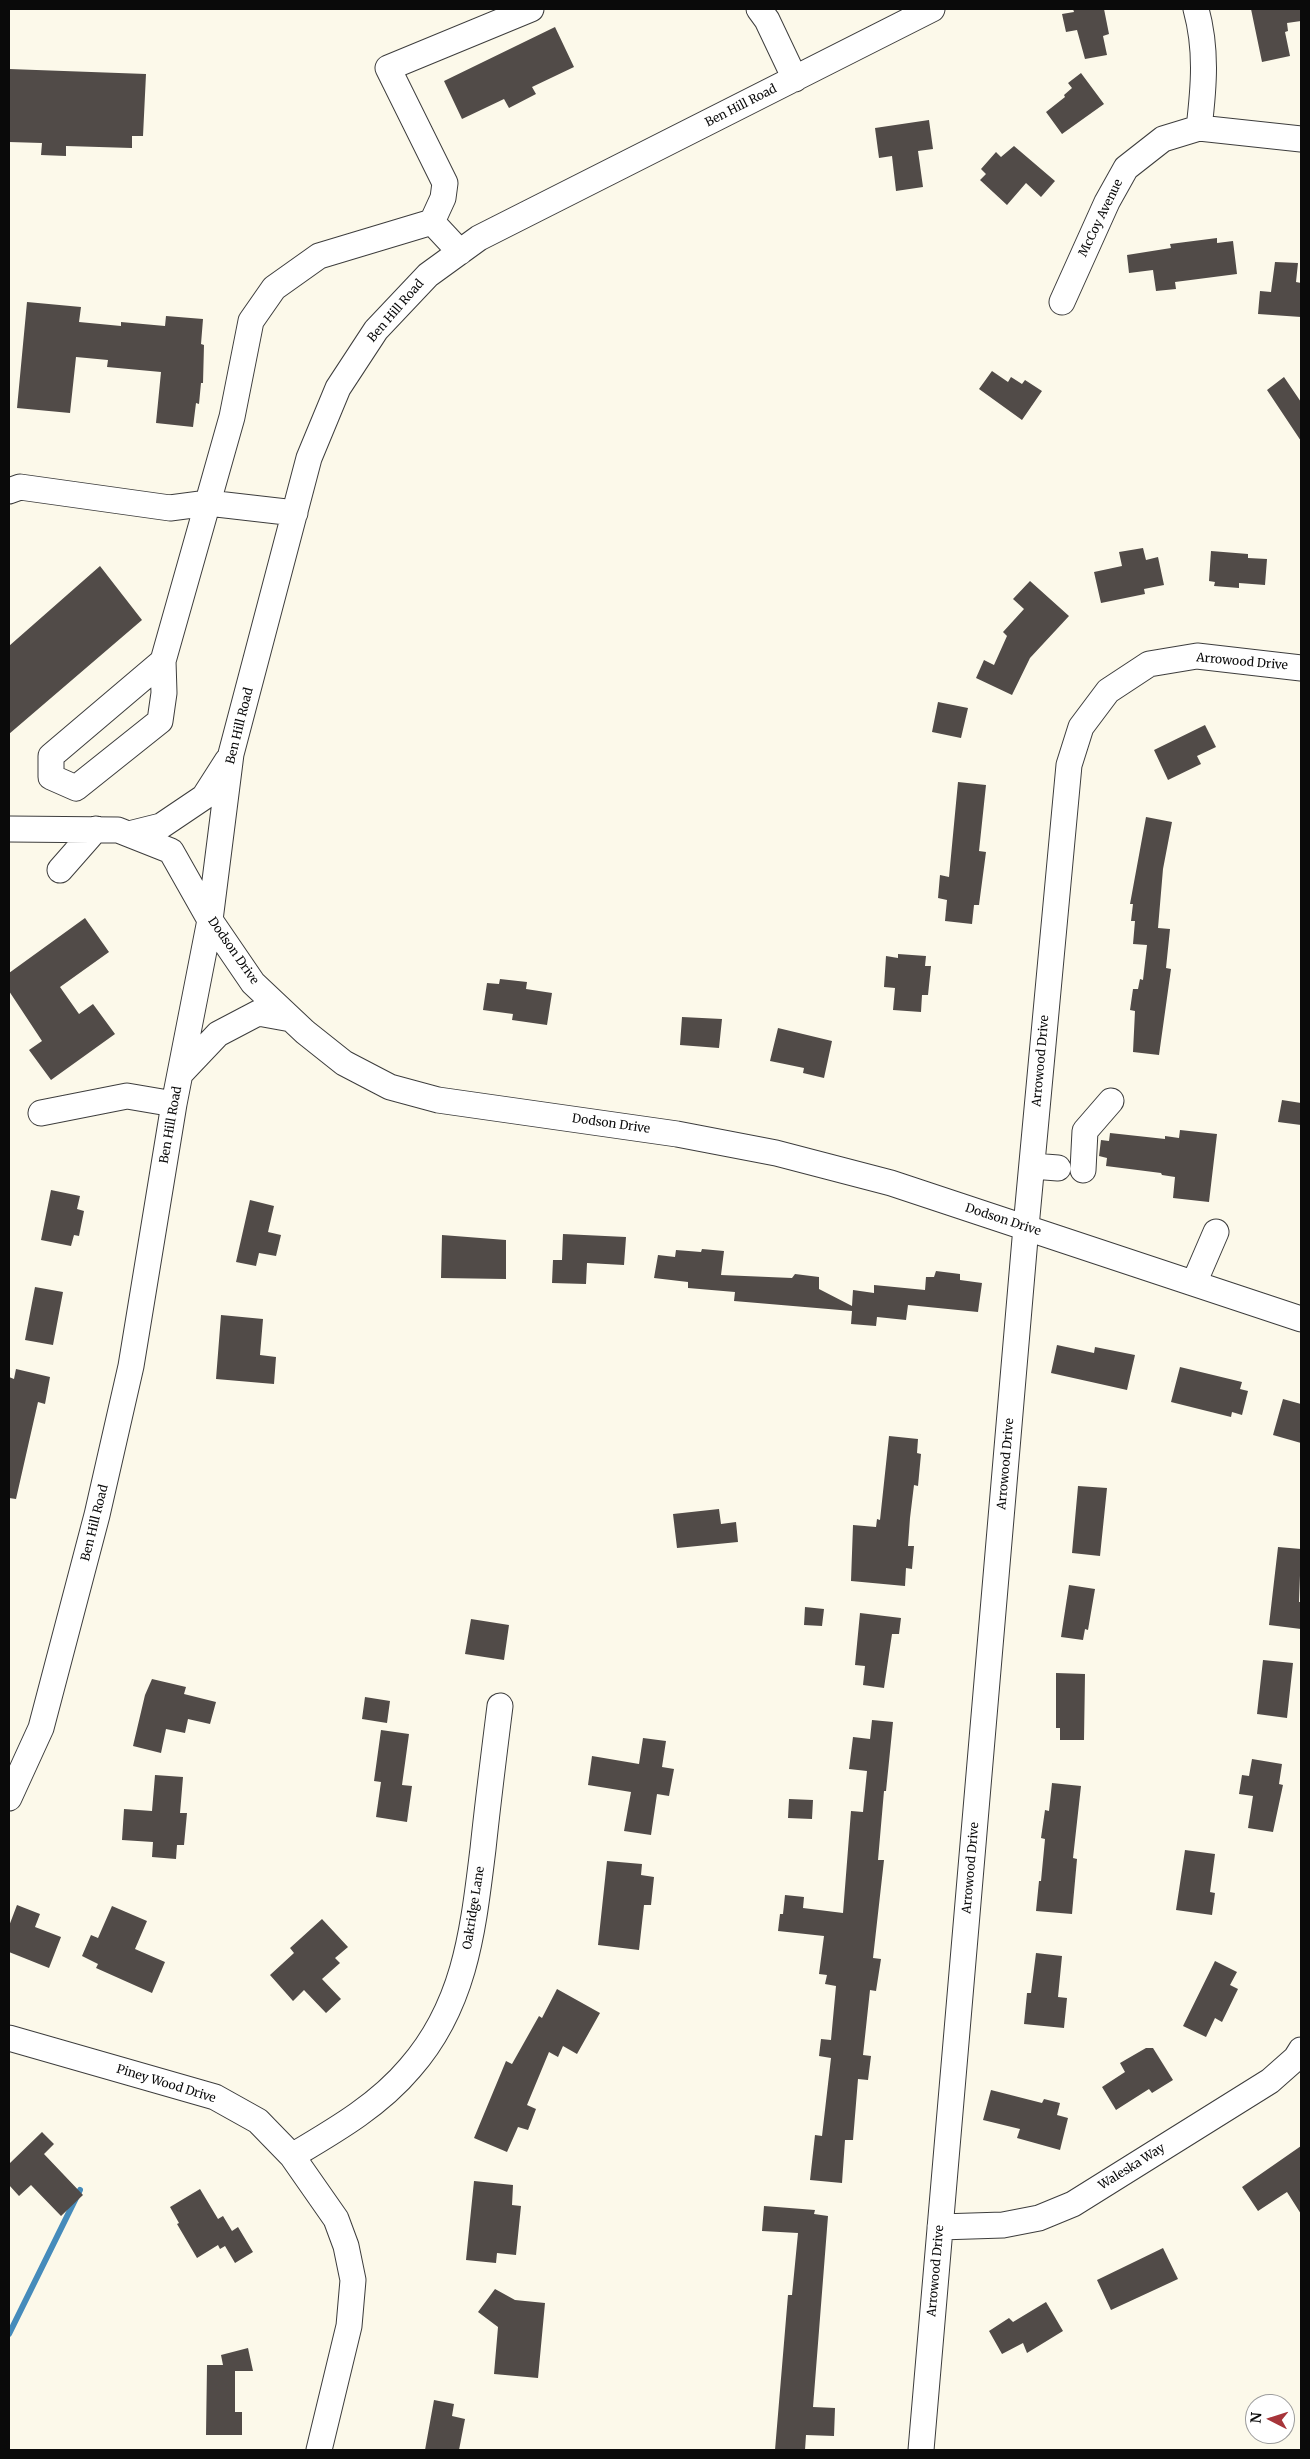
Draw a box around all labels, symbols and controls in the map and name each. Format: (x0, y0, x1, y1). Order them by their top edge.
street label: Ben Hill Road (703, 82, 779, 130)
street label: McCoy Avenue (1076, 177, 1126, 259)
street label: Ben Hill Road (365, 277, 427, 345)
street label: Arrowood Drive (1196, 651, 1288, 673)
street label: Ben Hill Road (224, 686, 256, 766)
street label: Dodson Drive (205, 915, 261, 987)
street label: Arrowood Drive (1030, 1015, 1052, 1107)
street label: Ben Hill Road (157, 1085, 185, 1165)
street label: Dodson Drive (571, 1111, 651, 1137)
street label: Dodson Drive (963, 1201, 1043, 1239)
street label: Arrowood Drive (995, 1418, 1017, 1510)
street label: Ben Hill Road (79, 1483, 111, 1563)
street label: Arrowood Drive (960, 1822, 982, 1914)
street label: Oakridge Lane (460, 1865, 488, 1951)
street label: Piney Wood Drive (115, 2062, 217, 2106)
street label: Waleska Way (1096, 2141, 1168, 2193)
street label: Arrowood Drive (925, 2225, 947, 2317)
north arrow (1245, 2394, 1295, 2444)
text: N (1247, 2411, 1266, 2424)

